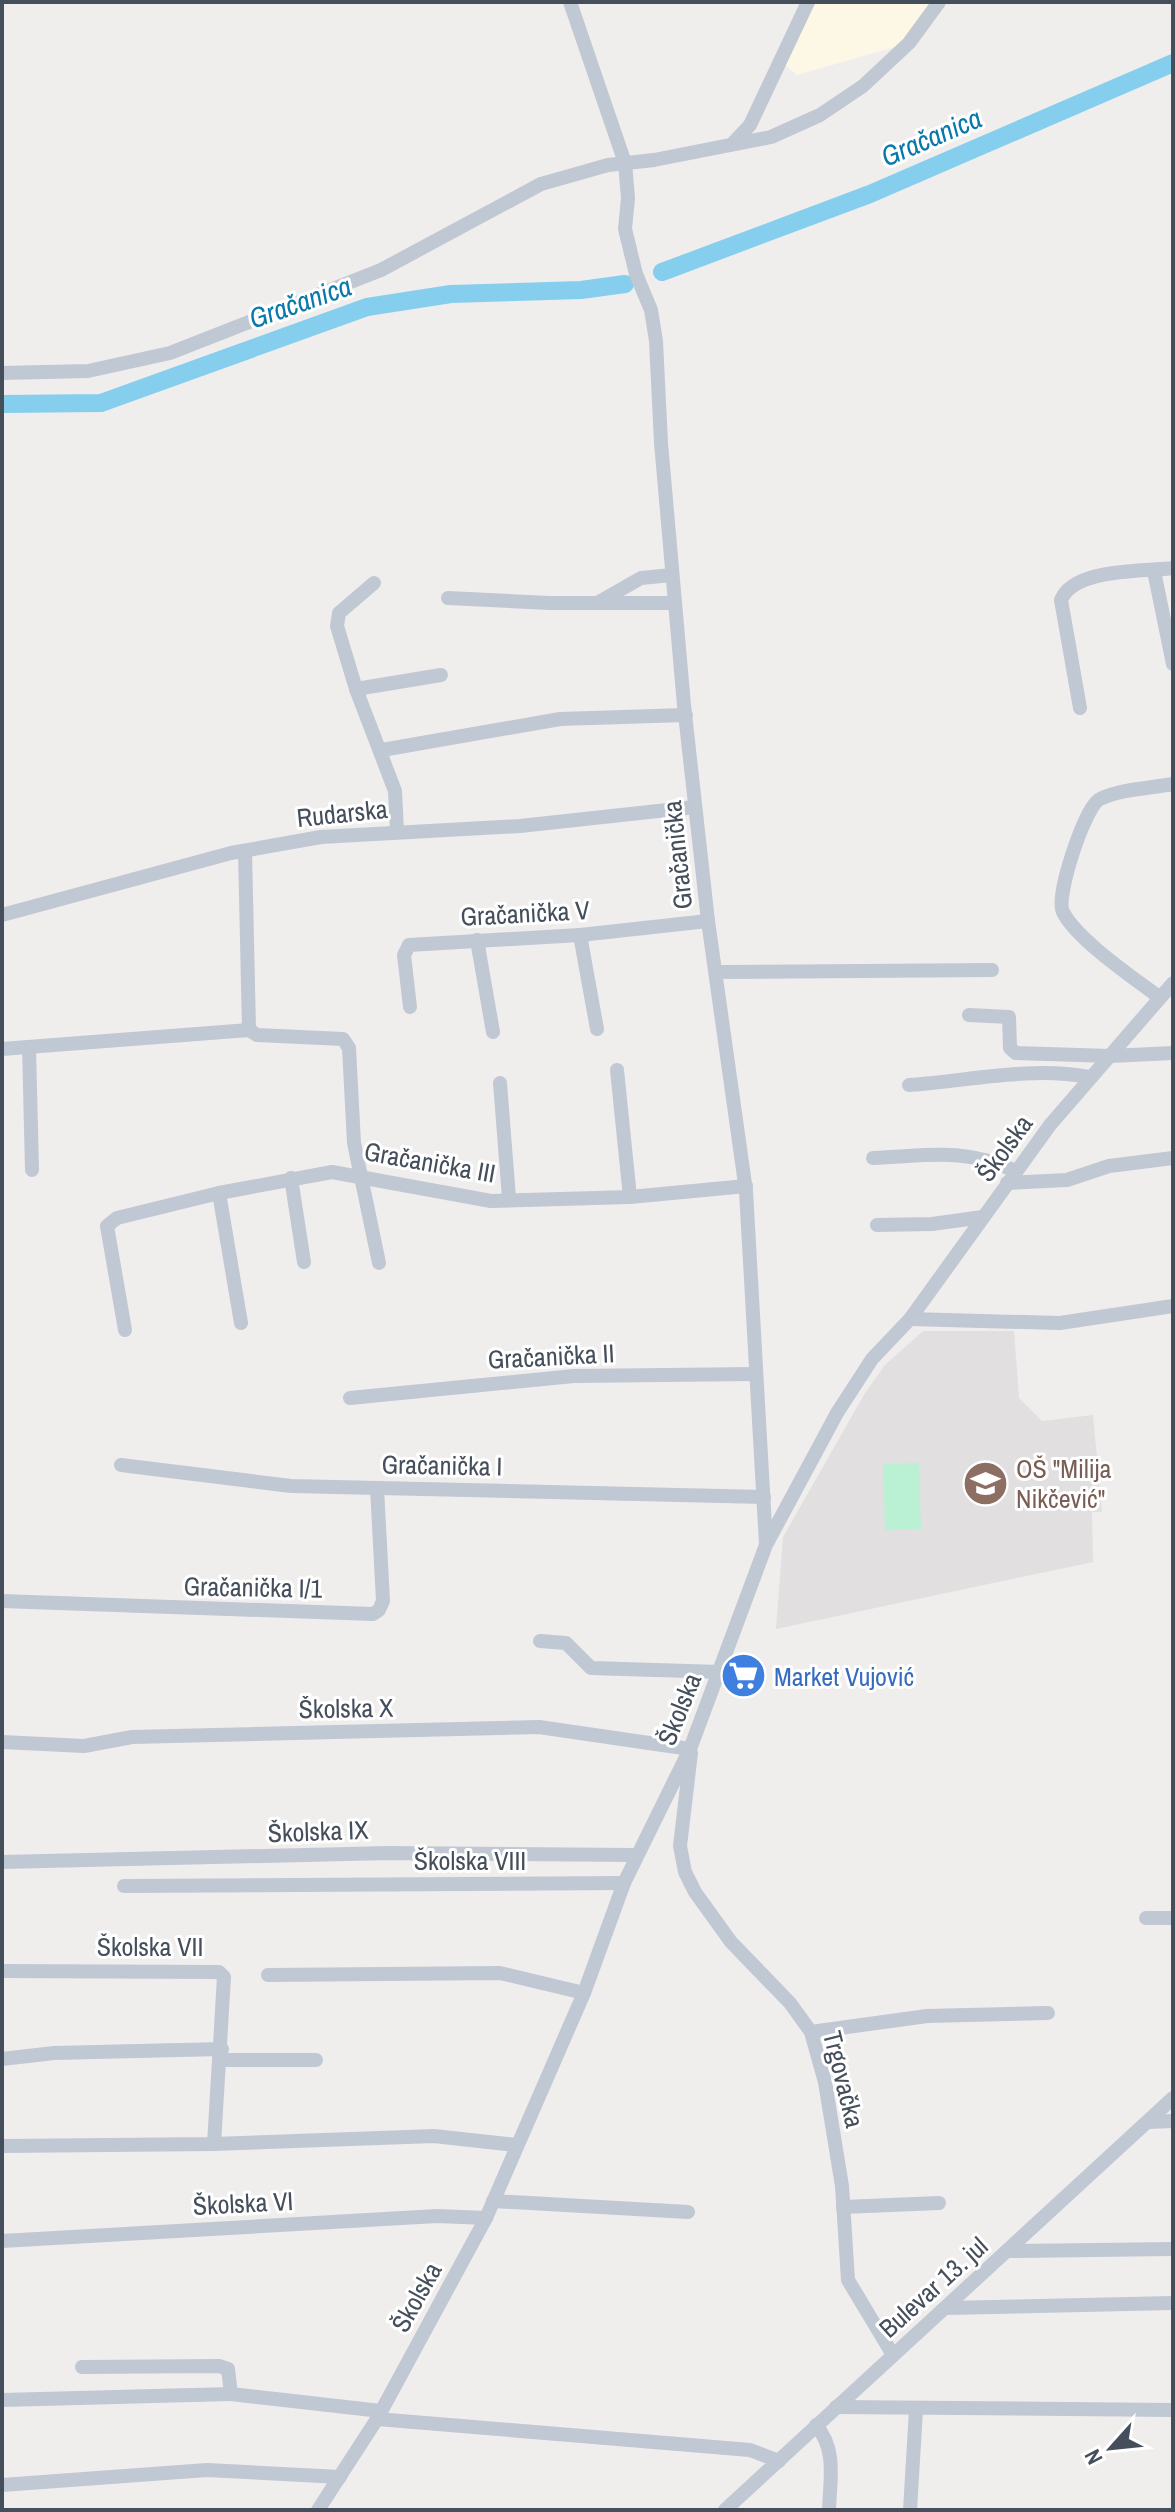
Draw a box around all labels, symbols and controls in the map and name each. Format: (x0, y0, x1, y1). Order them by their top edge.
water label: Gračanica (875, 99, 987, 175)
water label: Gračanica (244, 267, 356, 337)
street label: Rudarska (295, 791, 389, 835)
street label: Gračanička (654, 799, 700, 911)
street label: Gračanička V (460, 892, 591, 934)
street label: Školska (968, 1107, 1040, 1188)
street label: Gračanička III (362, 1133, 498, 1191)
street label: Gračanička II (487, 1335, 615, 1377)
street label: Gračanička I (381, 1446, 503, 1484)
place label: OŠ "Milija Nikčević" (1016, 1451, 1111, 1516)
school or university icon: OŠ "Milija Nikčević" (961, 1459, 1009, 1507)
street label: Gračanička I/1 (183, 1568, 323, 1606)
supermarket icon: Market Vujović (719, 1652, 767, 1700)
place label: Market Vujović (774, 1659, 914, 1694)
street label: Školska (649, 1668, 709, 1750)
street label: Školska X (298, 1690, 394, 1726)
street label: Školska IX (267, 1812, 370, 1850)
street label: Školska VIII (414, 1843, 526, 1878)
street label: Školska VII (97, 1929, 203, 1964)
street label: Trgovačka (815, 2027, 873, 2131)
street label: Školska VI (192, 2183, 294, 2223)
street label: Bulevar 13. jul (871, 2229, 995, 2345)
street label: Školska (383, 2256, 449, 2338)
north arrow (1071, 2408, 1151, 2488)
text: N (1077, 2444, 1110, 2470)

